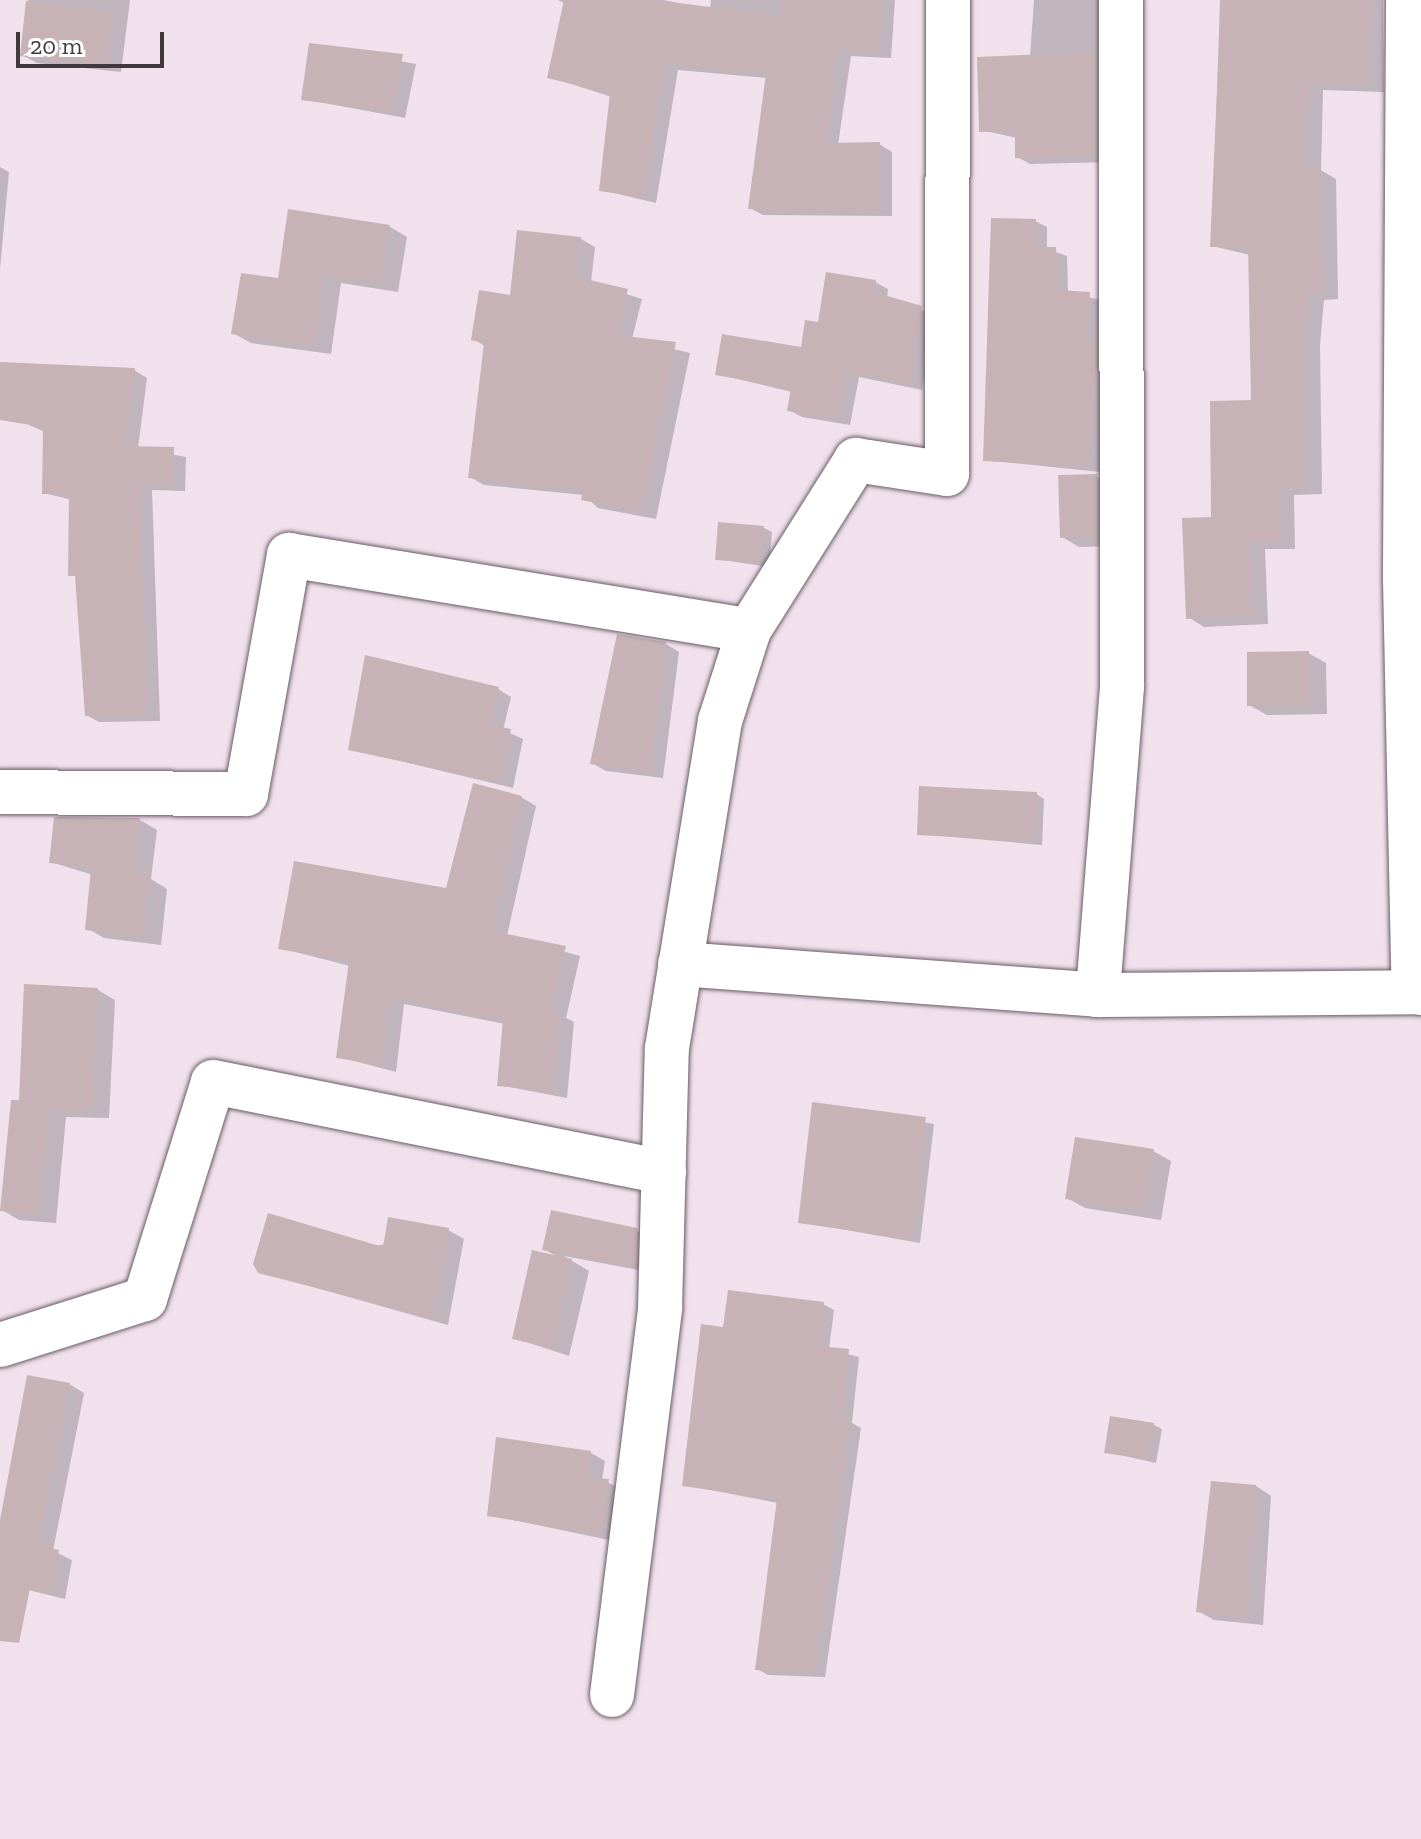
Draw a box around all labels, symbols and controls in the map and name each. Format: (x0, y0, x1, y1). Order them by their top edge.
scale bar (20, 16, 168, 66)
text: 20 m (30, 31, 82, 60)

